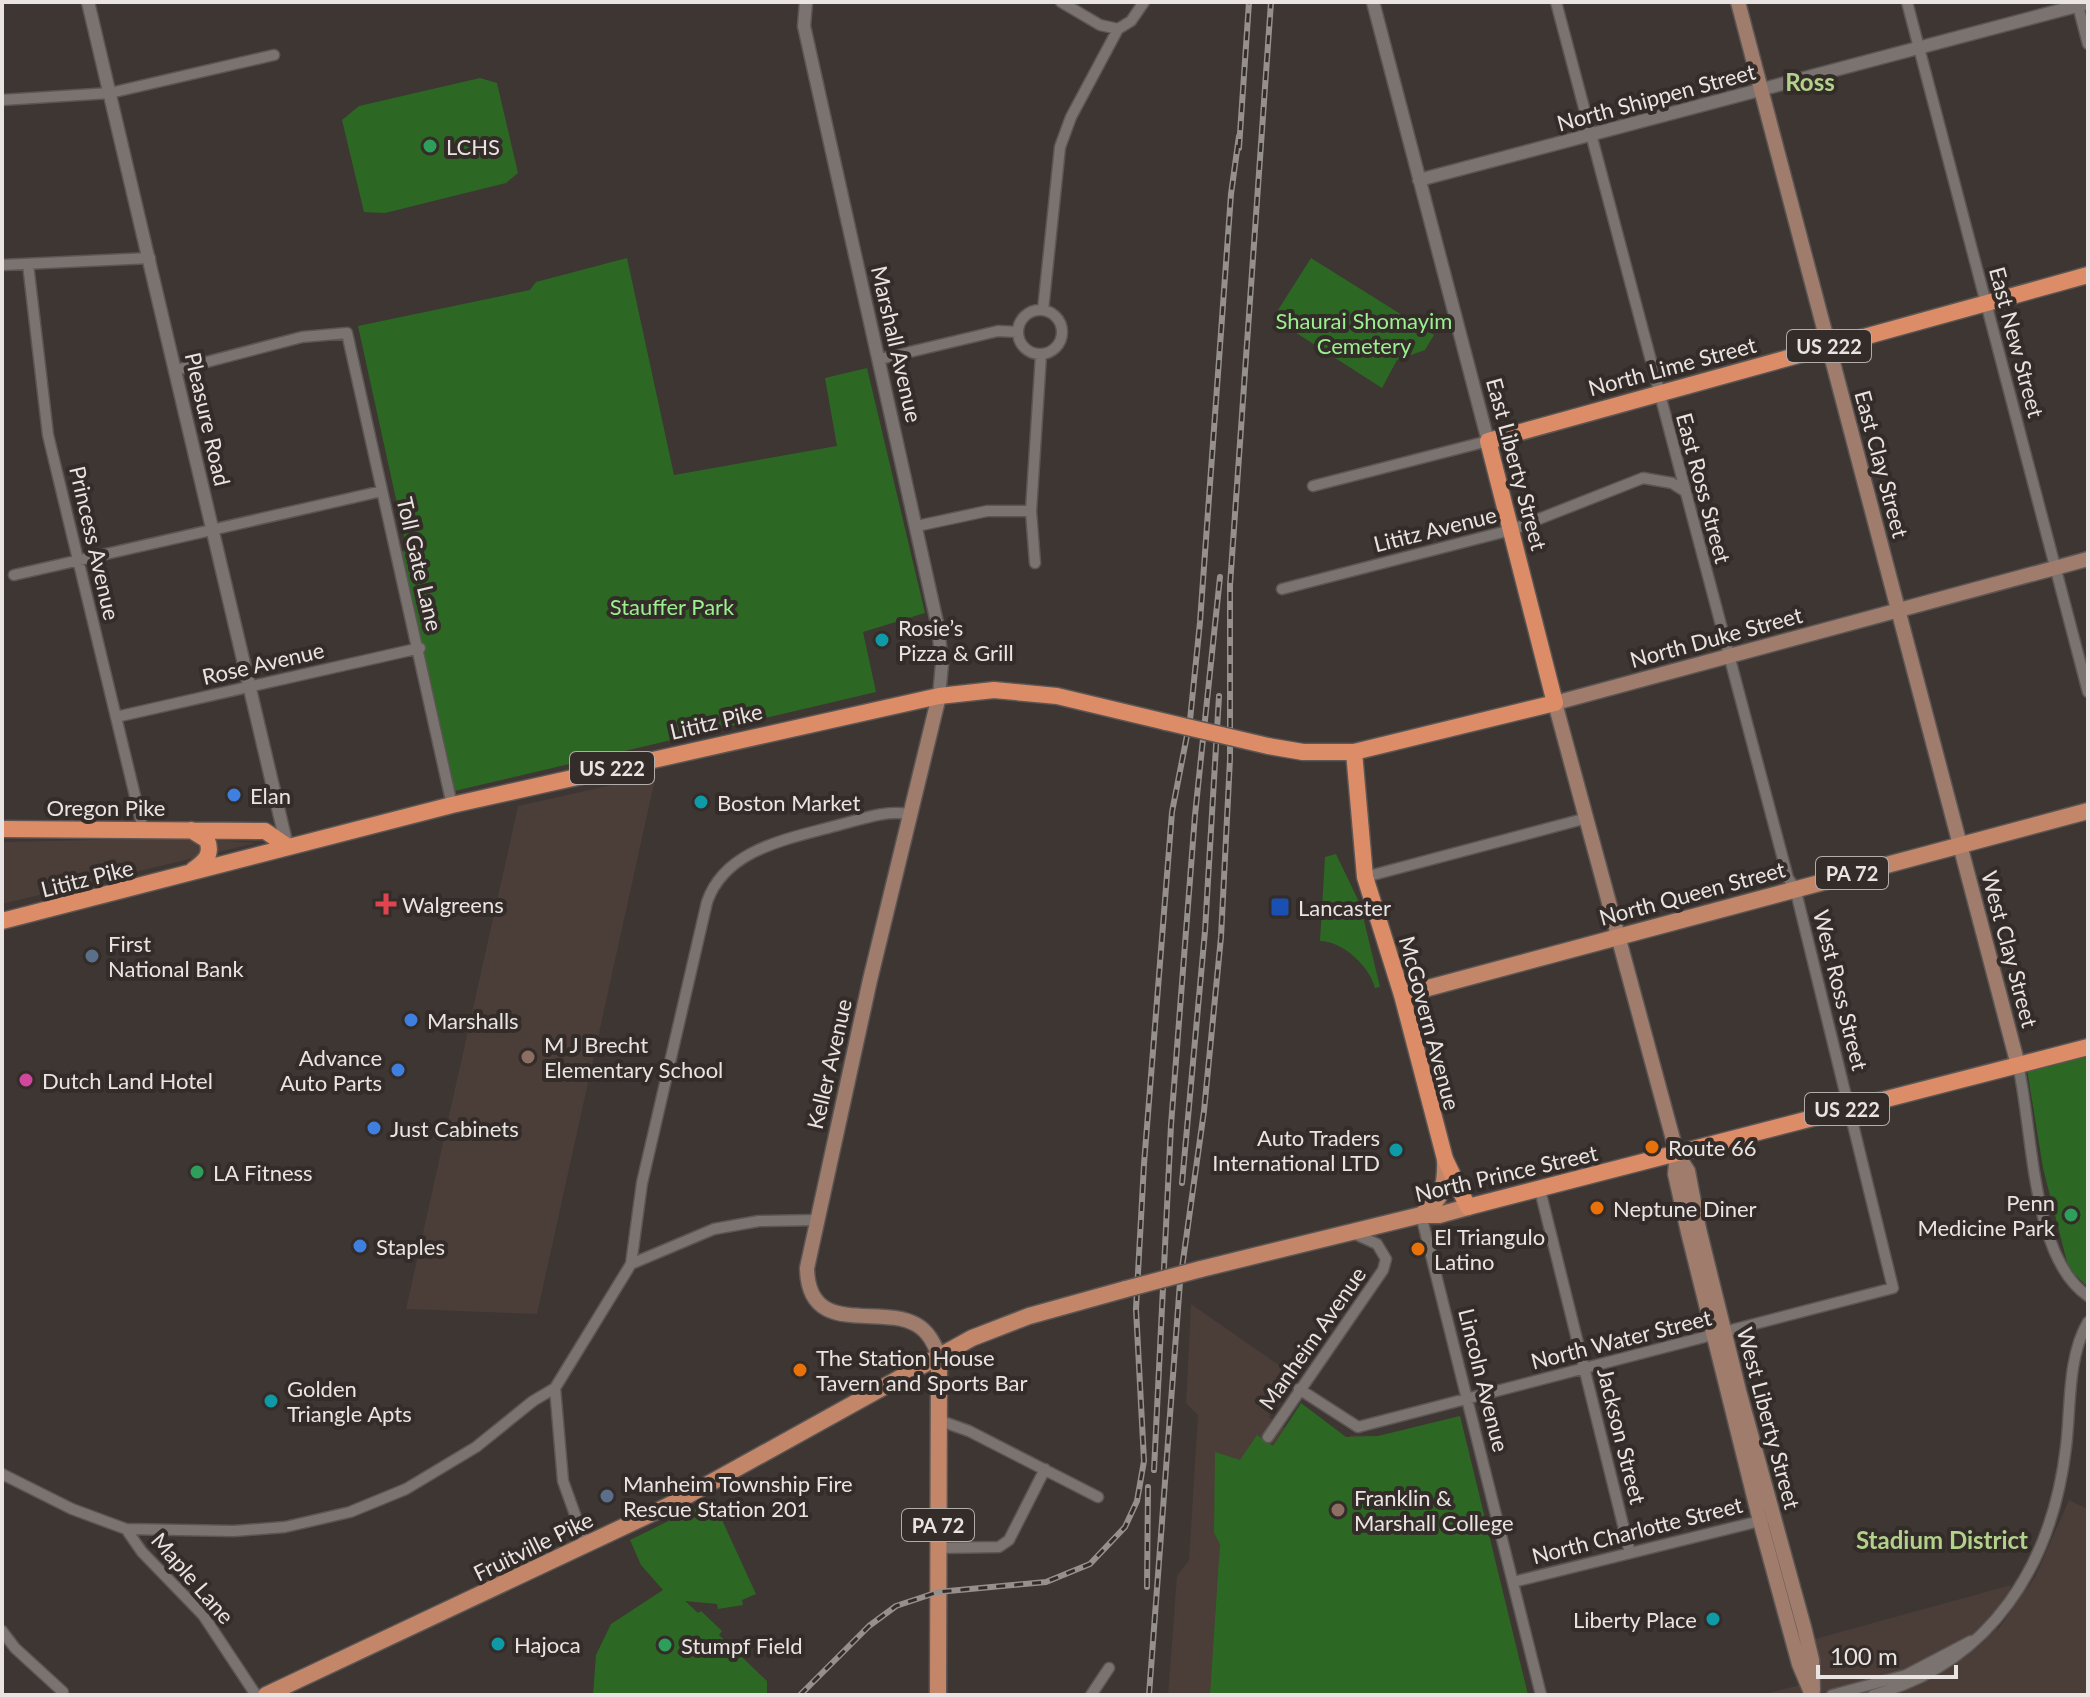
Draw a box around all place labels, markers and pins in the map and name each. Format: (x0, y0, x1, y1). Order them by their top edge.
place label: LCHS (446, 133, 500, 160)
marker: LCHS (421, 137, 439, 155)
place label: Rosie’s Pizza & Grill (898, 614, 1014, 666)
marker: Rosie’s Pizza & Grill (873, 631, 891, 649)
place label: Elan (250, 782, 291, 809)
marker: Elan (225, 786, 243, 804)
place label: Boston Market (717, 789, 860, 816)
marker: Boston Market (692, 793, 710, 811)
place label: Walgreens (402, 891, 504, 918)
place label: Lancaster (1298, 894, 1391, 921)
marker: Walgreens (377, 895, 395, 913)
marker: Lancaster (1269, 896, 1291, 918)
place label: First National Bank (108, 930, 245, 982)
marker: First National Bank (83, 947, 101, 965)
place label: Marshalls (427, 1007, 519, 1034)
marker: Marshalls (402, 1011, 420, 1029)
place label: M J Brecht Elementary School (544, 1031, 723, 1083)
place label: Advance Auto Parts (280, 1044, 382, 1096)
marker: M J Brecht Elementary School (519, 1048, 537, 1066)
marker: Advance Auto Parts (389, 1061, 407, 1079)
place label: Dutch Land Hotel (42, 1067, 213, 1094)
marker: Dutch Land Hotel (17, 1071, 35, 1089)
place label: Just Cabinets (390, 1115, 519, 1142)
marker: Just Cabinets (365, 1119, 383, 1137)
place label: Auto Traders International LTD (1212, 1124, 1380, 1176)
place label: Route 66 (1668, 1134, 1756, 1161)
marker: Route 66 (1643, 1138, 1661, 1156)
marker: Auto Traders International LTD (1387, 1141, 1405, 1159)
place label: LA Fitness (213, 1159, 313, 1186)
marker: LA Fitness (188, 1163, 206, 1181)
place label: Penn Medicine Park (1917, 1189, 2056, 1241)
place label: Neptune Diner (1613, 1195, 1757, 1222)
marker: Neptune Diner (1588, 1199, 1606, 1217)
marker: Penn Medicine Park (2062, 1206, 2080, 1224)
place label: El Triangulo Latino (1434, 1223, 1545, 1275)
place label: Staples (376, 1233, 445, 1260)
marker: Staples (351, 1237, 369, 1255)
marker: El Triangulo Latino (1409, 1240, 1427, 1258)
place label: The Station House Tavern and Sports Bar (816, 1344, 1027, 1396)
marker: The Station House Tavern and Sports Bar (791, 1361, 809, 1379)
place label: Golden Triangle Apts (287, 1375, 412, 1427)
marker: Golden Triangle Apts (262, 1392, 280, 1410)
place label: Manheim Township Fire Rescue Station 201 (623, 1470, 853, 1522)
place label: Franklin & Marshall College (1354, 1484, 1514, 1536)
marker: Manheim Township Fire Rescue Station 201 (598, 1487, 616, 1505)
marker: Franklin & Marshall College (1329, 1501, 1347, 1519)
place label: Liberty Place (1573, 1606, 1697, 1633)
marker: Liberty Place (1704, 1610, 1722, 1628)
place label: Hajoca (514, 1631, 581, 1658)
place label: Stumpf Field (681, 1632, 803, 1659)
marker: Hajoca (489, 1635, 507, 1653)
marker: Stumpf Field (656, 1636, 674, 1654)

